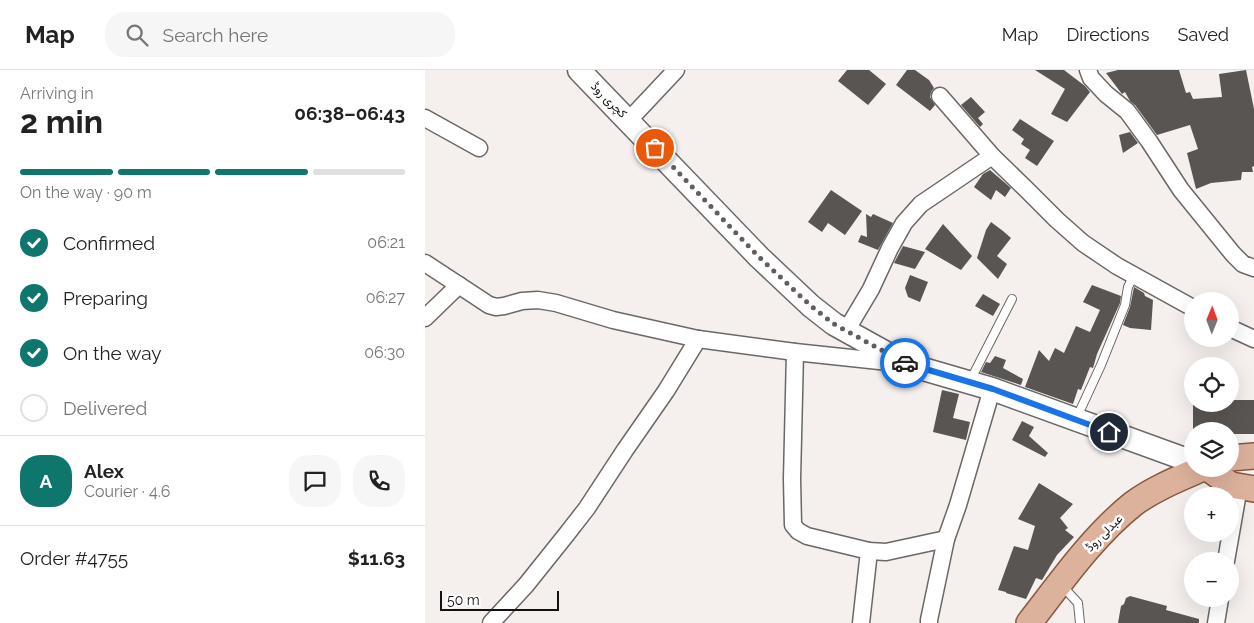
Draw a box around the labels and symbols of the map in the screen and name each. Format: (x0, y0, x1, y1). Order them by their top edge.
street label: کچری روڈ (588, 79, 630, 121)
pin (634, 127, 676, 169)
north arrow (1184, 292, 1239, 348)
courier (880, 338, 930, 388)
pin (1088, 411, 1130, 453)
street label: عبدلی روڈ (1083, 512, 1126, 555)
scale bar (440, 588, 559, 611)

